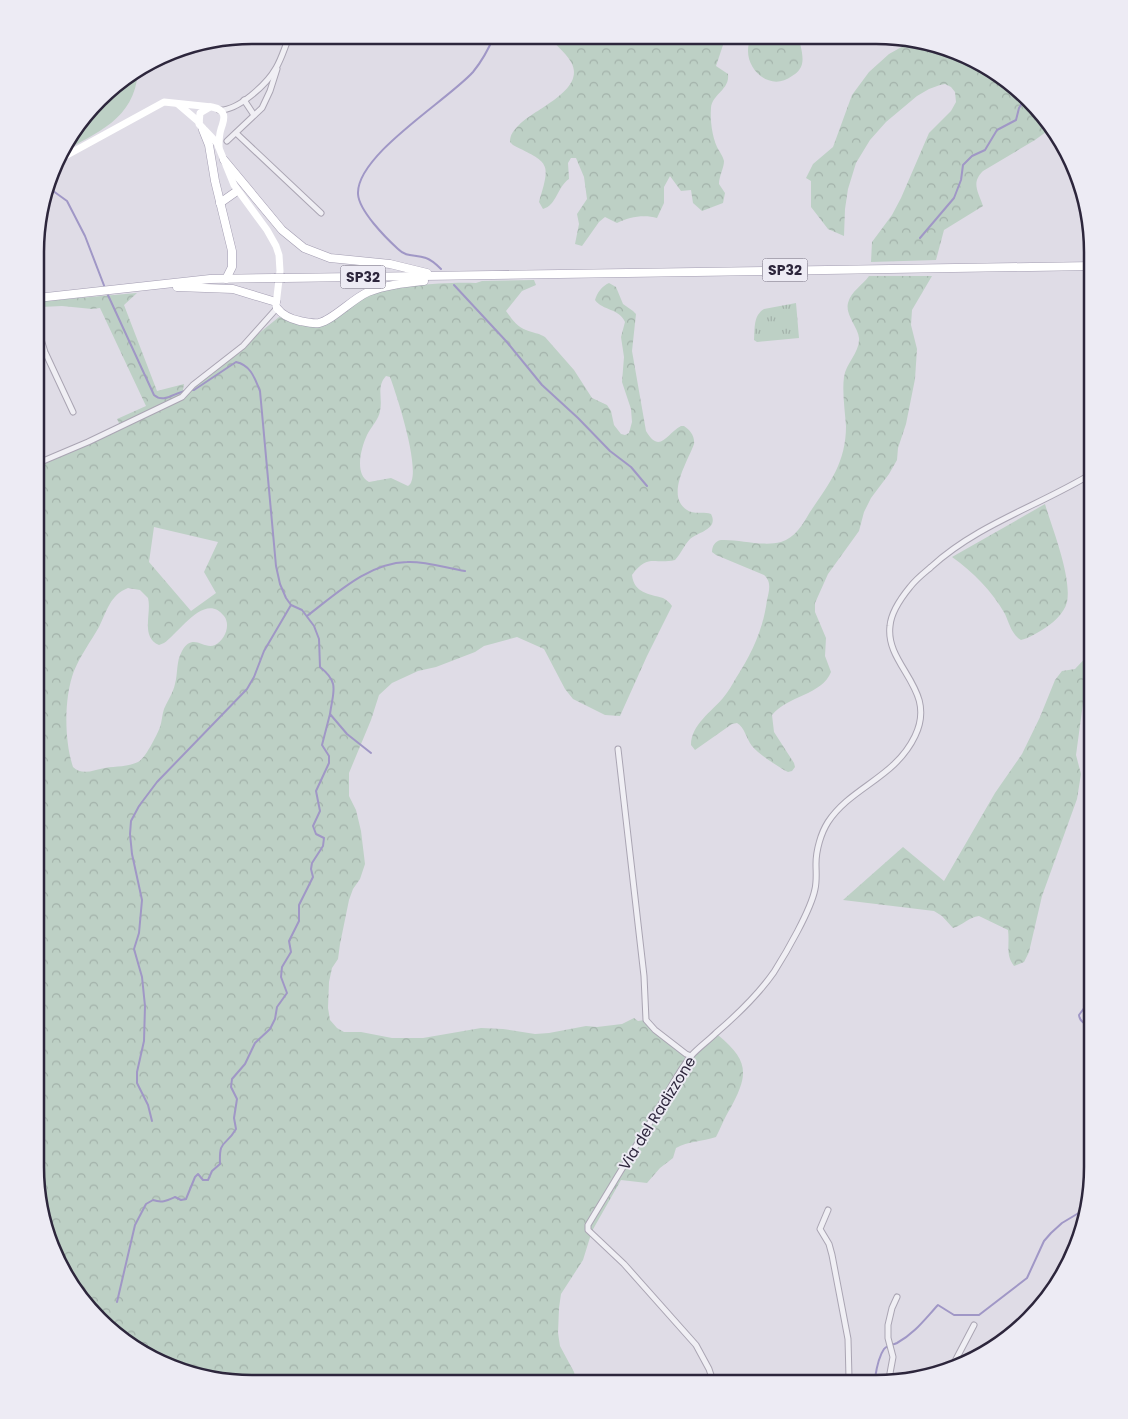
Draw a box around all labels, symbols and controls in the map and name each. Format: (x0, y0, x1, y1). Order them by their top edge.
road number: SP32 (762, 258, 808, 282)
road number: SP32 (340, 266, 386, 288)
street label: Via del Radizzone (614, 1052, 700, 1174)

